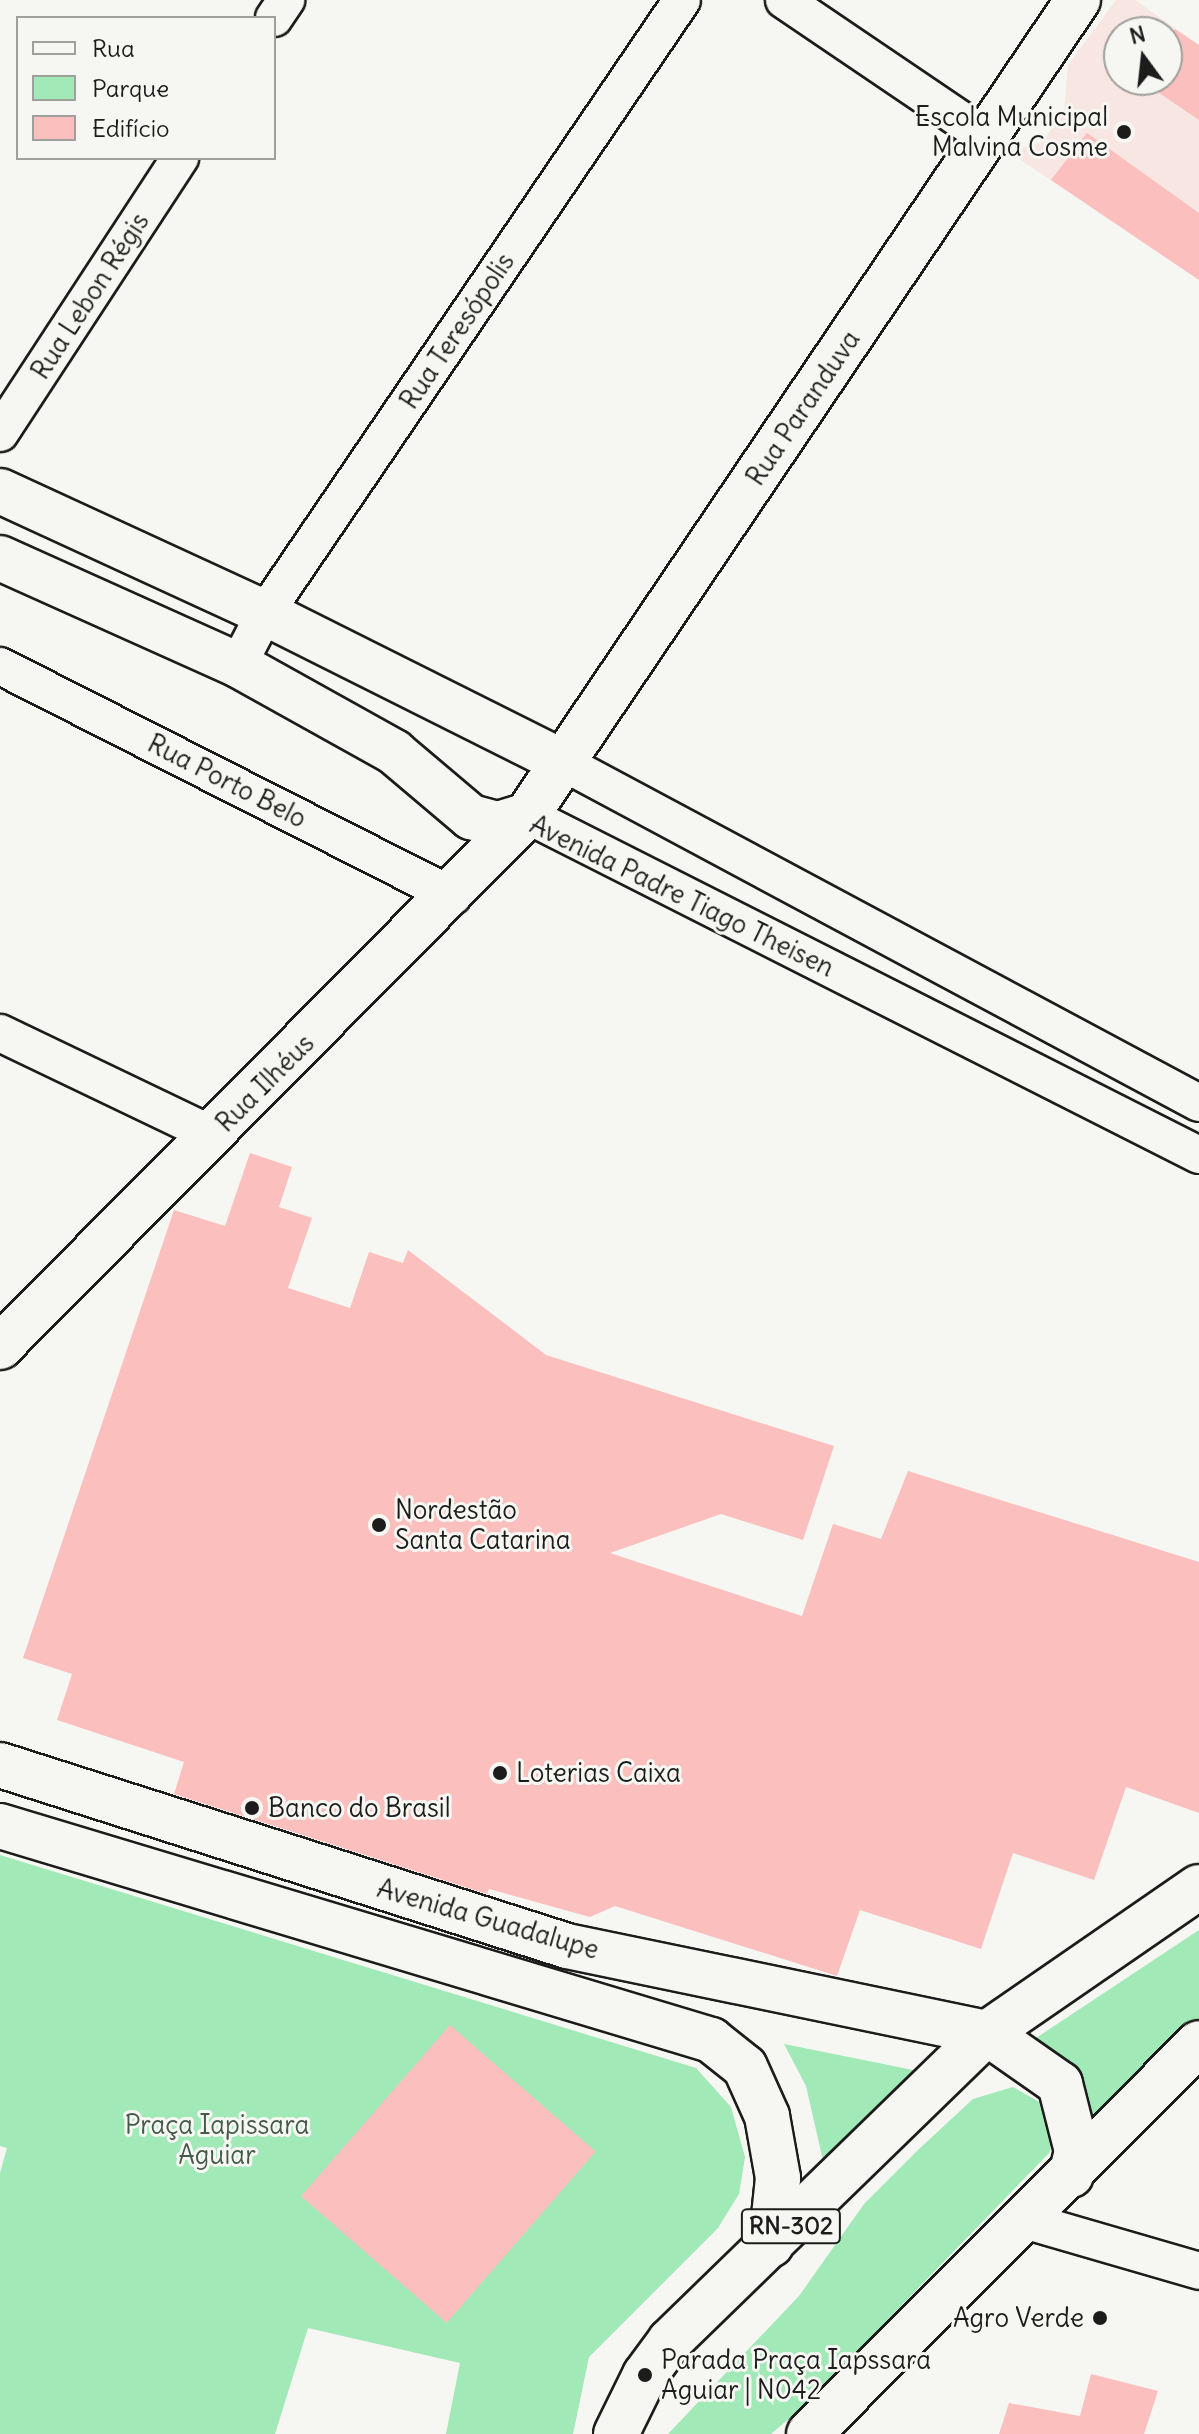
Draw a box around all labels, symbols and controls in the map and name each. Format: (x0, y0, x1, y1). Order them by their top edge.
legend (16, 16, 276, 160)
north arrow (1103, 16, 1183, 96)
text: N (1126, 19, 1148, 50)
text: Rua (92, 33, 135, 63)
text: Parque (92, 73, 169, 103)
place label: Escola Municipal Malvina Cosme (915, 101, 1108, 162)
text: Edifício (92, 113, 170, 143)
marker: Escola Municipal Malvina Cosme (1115, 123, 1133, 141)
street label: Rua Lebon Régis (25, 207, 155, 385)
street label: Rua Teresópolis (393, 247, 521, 415)
street label: Rua Paranduva (740, 325, 866, 491)
street label: Rua Porto Belo (142, 728, 312, 834)
street label: Avenida Padre Tiago Theisen (525, 809, 839, 983)
street label: Rua Ilhéus (210, 1028, 320, 1138)
place label: Nordestão Santa Catarina (395, 1494, 571, 1556)
marker: Nordestão Santa Catarina (370, 1516, 388, 1534)
place label: Loterias Caixa (516, 1757, 681, 1789)
marker: Loterias Caixa (491, 1764, 509, 1782)
place label: Banco do Brasil (268, 1792, 450, 1824)
marker: Banco do Brasil (243, 1799, 261, 1817)
street label: Avenida Guadalupe (374, 1872, 602, 1966)
park label: Praça Iapissara Aguiar (125, 2109, 309, 2170)
road number: RN-302 (739, 2206, 843, 2246)
place label: Agro Verde (953, 2302, 1084, 2334)
marker: Agro Verde (1091, 2309, 1109, 2327)
place label: Parada Praça Iapssara Aguiar | N042 (661, 2344, 931, 2406)
marker: Parada Praça Iapssara Aguiar | N042 (636, 2366, 654, 2384)

